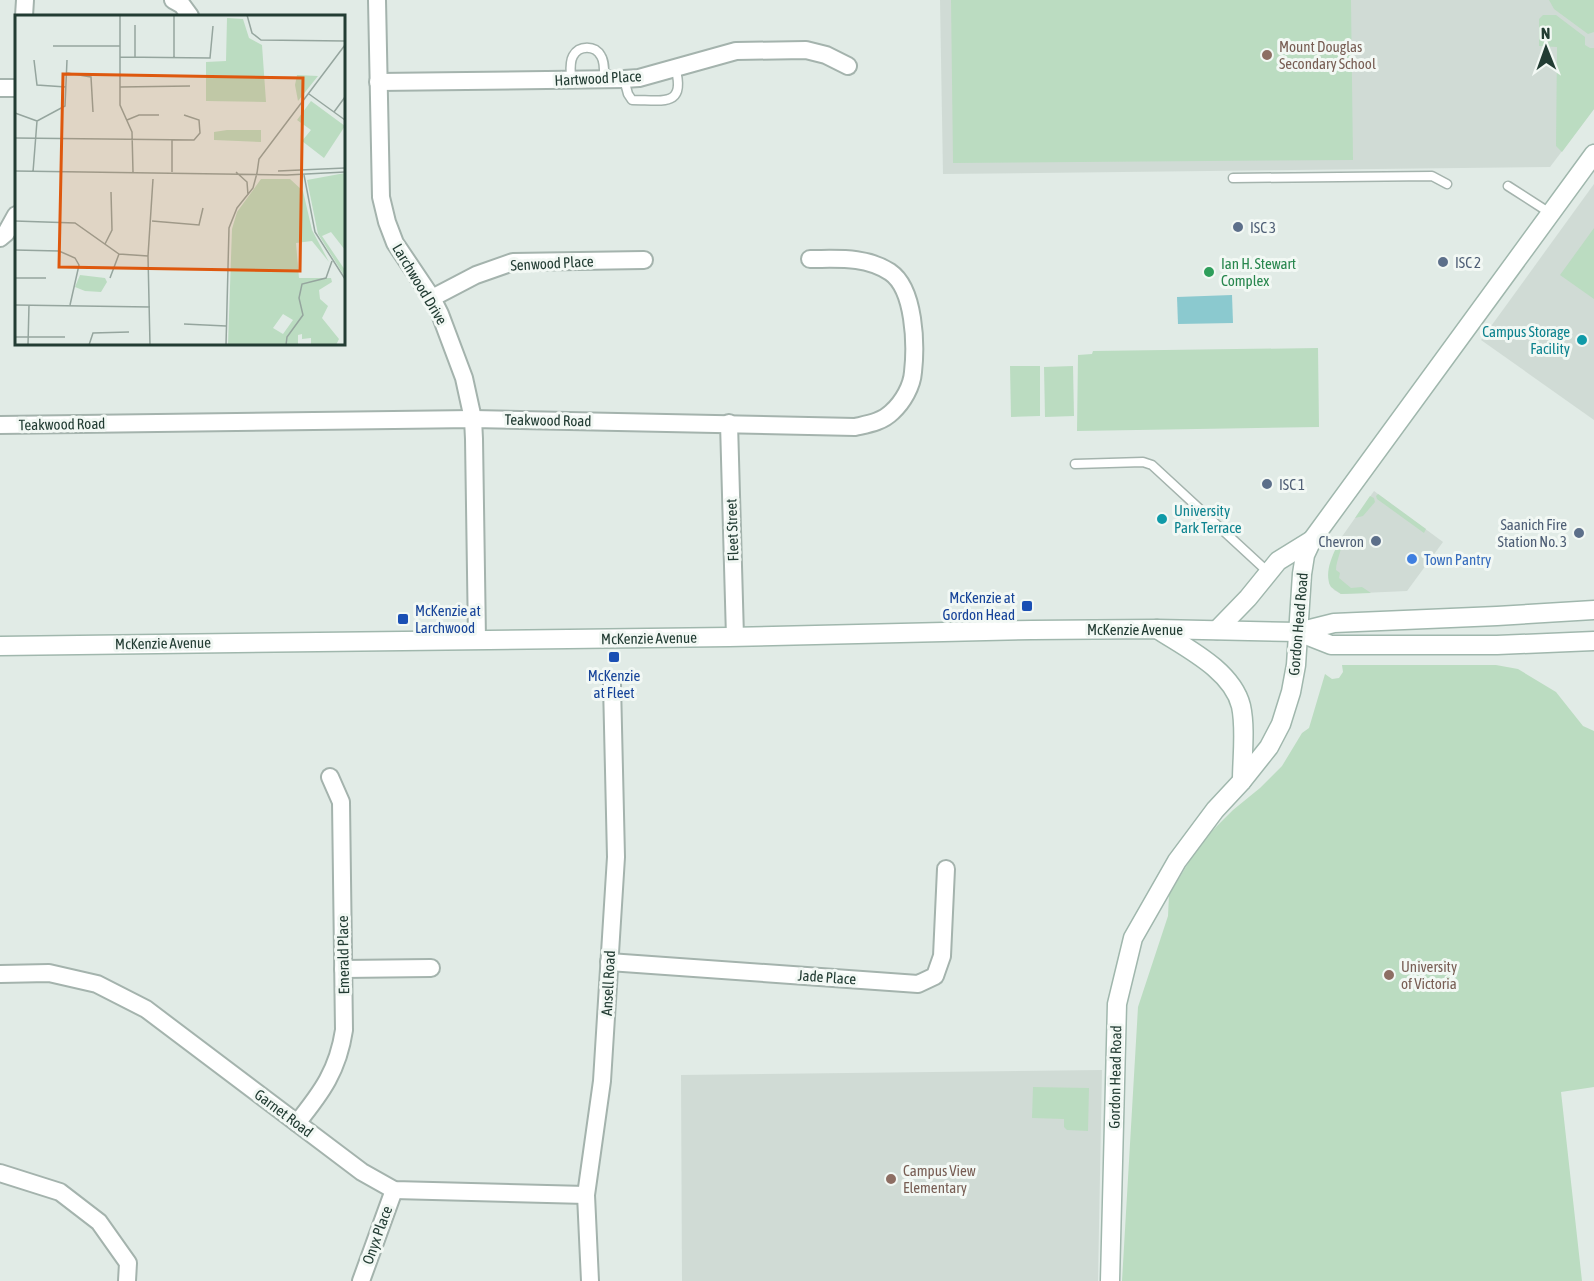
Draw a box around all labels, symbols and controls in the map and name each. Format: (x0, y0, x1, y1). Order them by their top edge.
inset map (15, 15, 345, 345)
north arrow (1516, 18, 1576, 78)
text: N (1541, 24, 1551, 42)
place label: Mount Douglas Secondary School (1279, 38, 1376, 72)
marker: Mount Douglas Secondary School (1260, 48, 1274, 62)
street label: Hartwood Place (554, 67, 642, 89)
place label: ISC 3 (1250, 219, 1276, 236)
marker: ISC 3 (1231, 220, 1245, 234)
street label: Larchwood Drive (389, 241, 451, 328)
street label: Senwood Place (510, 252, 594, 274)
place label: ISC 2 (1455, 254, 1481, 271)
place label: Ian H. Stewart Complex (1221, 255, 1296, 289)
marker: ISC 2 (1436, 255, 1450, 269)
marker: Ian H. Stewart Complex (1202, 265, 1216, 279)
place label: Campus Storage Facility (1482, 323, 1570, 357)
marker: Campus Storage Facility (1575, 333, 1589, 347)
street label: Teakwood Road (504, 411, 592, 429)
street label: Teakwood Road (18, 415, 106, 433)
place label: ISC 1 (1279, 476, 1305, 493)
marker: ISC 1 (1260, 477, 1274, 491)
street label: Fleet Street (722, 498, 742, 562)
place label: University Park Terrace (1174, 502, 1242, 536)
marker: University Park Terrace (1155, 512, 1169, 526)
place label: Saanich Fire Station No. 3 (1498, 516, 1567, 550)
marker: Saanich Fire Station No. 3 (1572, 526, 1586, 540)
place label: Chevron (1318, 533, 1364, 550)
marker: Chevron (1369, 534, 1383, 548)
place label: Town Pantry (1424, 551, 1491, 568)
marker: Town Pantry (1405, 552, 1419, 566)
street label: Gordon Head Road (1285, 572, 1311, 676)
place label: McKenzie at Gordon Head (942, 589, 1015, 623)
marker: McKenzie at Gordon Head (1020, 599, 1034, 613)
place label: McKenzie at Larchwood (415, 602, 481, 636)
marker: McKenzie at Larchwood (396, 612, 410, 626)
street label: McKenzie Avenue (1087, 621, 1183, 638)
street label: McKenzie Avenue (601, 629, 697, 647)
street label: McKenzie Avenue (115, 634, 211, 652)
marker: McKenzie at Fleet (607, 650, 621, 664)
place label: McKenzie at Fleet (588, 667, 640, 701)
street label: Emerald Place (334, 915, 352, 995)
street label: Ansell Road (598, 950, 618, 1016)
place label: University of Victoria (1401, 958, 1457, 992)
street label: Jade Place (797, 966, 857, 988)
marker: University of Victoria (1382, 968, 1396, 982)
street label: Gordon Head Road (1106, 1025, 1124, 1129)
street label: Garnet Road (252, 1086, 316, 1140)
place label: Campus View Elementary (903, 1162, 976, 1196)
marker: Campus View Elementary (884, 1172, 898, 1186)
street label: Onyx Place (359, 1203, 395, 1267)

